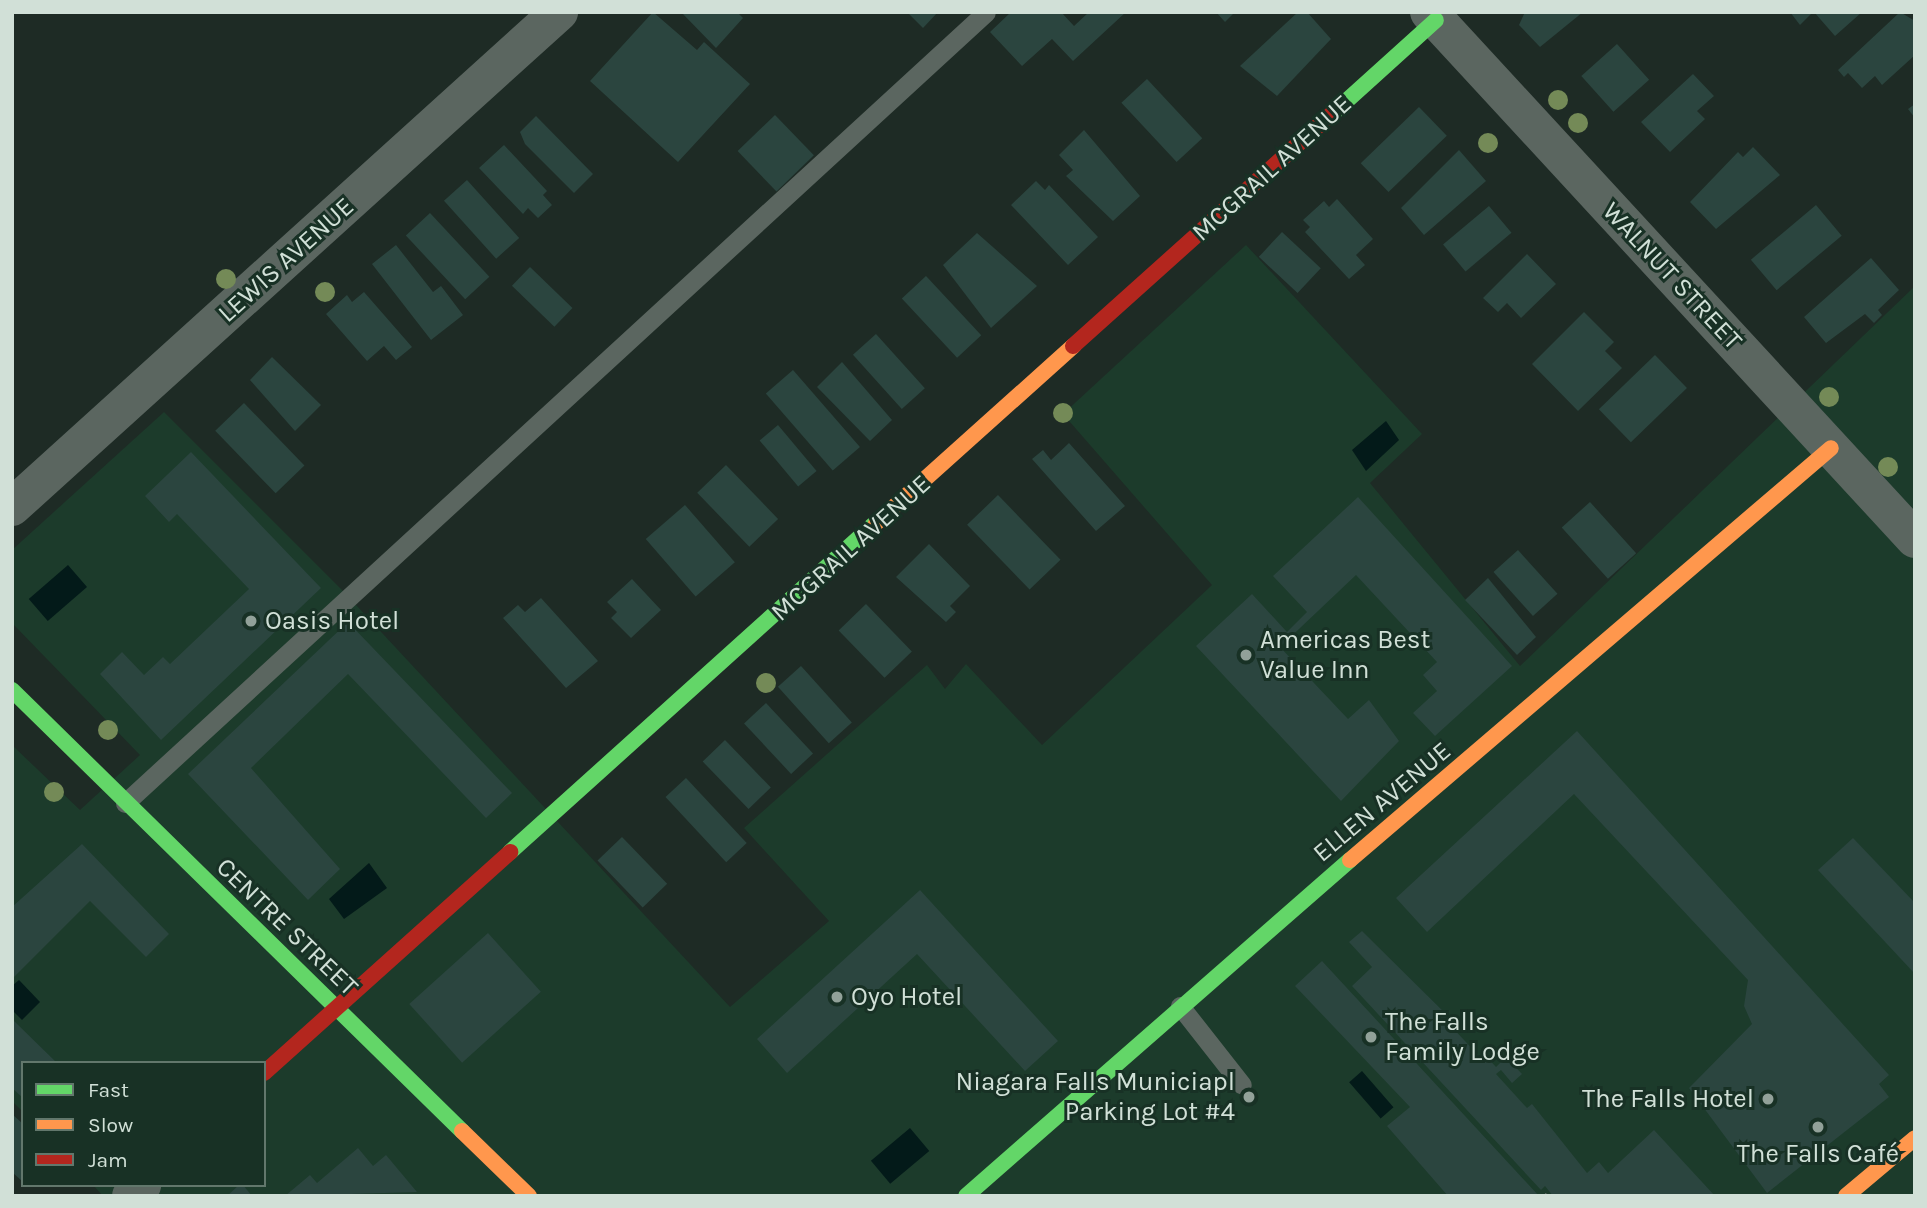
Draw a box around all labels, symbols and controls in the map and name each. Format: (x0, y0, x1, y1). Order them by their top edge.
street label: MCGRAIL AVENUE (1186, 88, 1358, 248)
street label: LEWIS AVENUE (212, 191, 360, 329)
street label: WALNUT STREET (1596, 196, 1748, 356)
street label: MCGRAIL AVENUE (765, 468, 937, 628)
place label: Oasis Hotel (265, 605, 399, 637)
marker: Oasis Hotel (243, 613, 259, 629)
place label: Americas Best Value Inn (1260, 624, 1430, 686)
marker: Americas Best Value Inn (1238, 647, 1254, 663)
street label: ELLEN AVENUE (1307, 735, 1457, 869)
street label: CENTRE STREET (210, 852, 364, 1002)
place label: Oyo Hotel (851, 981, 962, 1013)
marker: Oyo Hotel (829, 989, 845, 1005)
place label: The Falls Family Lodge (1385, 1006, 1540, 1068)
marker: The Falls Family Lodge (1363, 1029, 1379, 1045)
legend (21, 1061, 266, 1187)
place label: Niagara Falls Municiapl Parking Lot #4 (955, 1066, 1235, 1128)
text: Fast (88, 1078, 129, 1102)
place label: The Falls Hotel (1582, 1083, 1754, 1115)
marker: Niagara Falls Municiapl Parking Lot #4 (1241, 1089, 1257, 1105)
marker: The Falls Hotel (1760, 1091, 1776, 1107)
text: Slow (88, 1113, 133, 1137)
marker: The Falls Café (1810, 1119, 1826, 1135)
place label: The Falls Café (1737, 1138, 1899, 1170)
text: Jam (88, 1148, 128, 1172)

